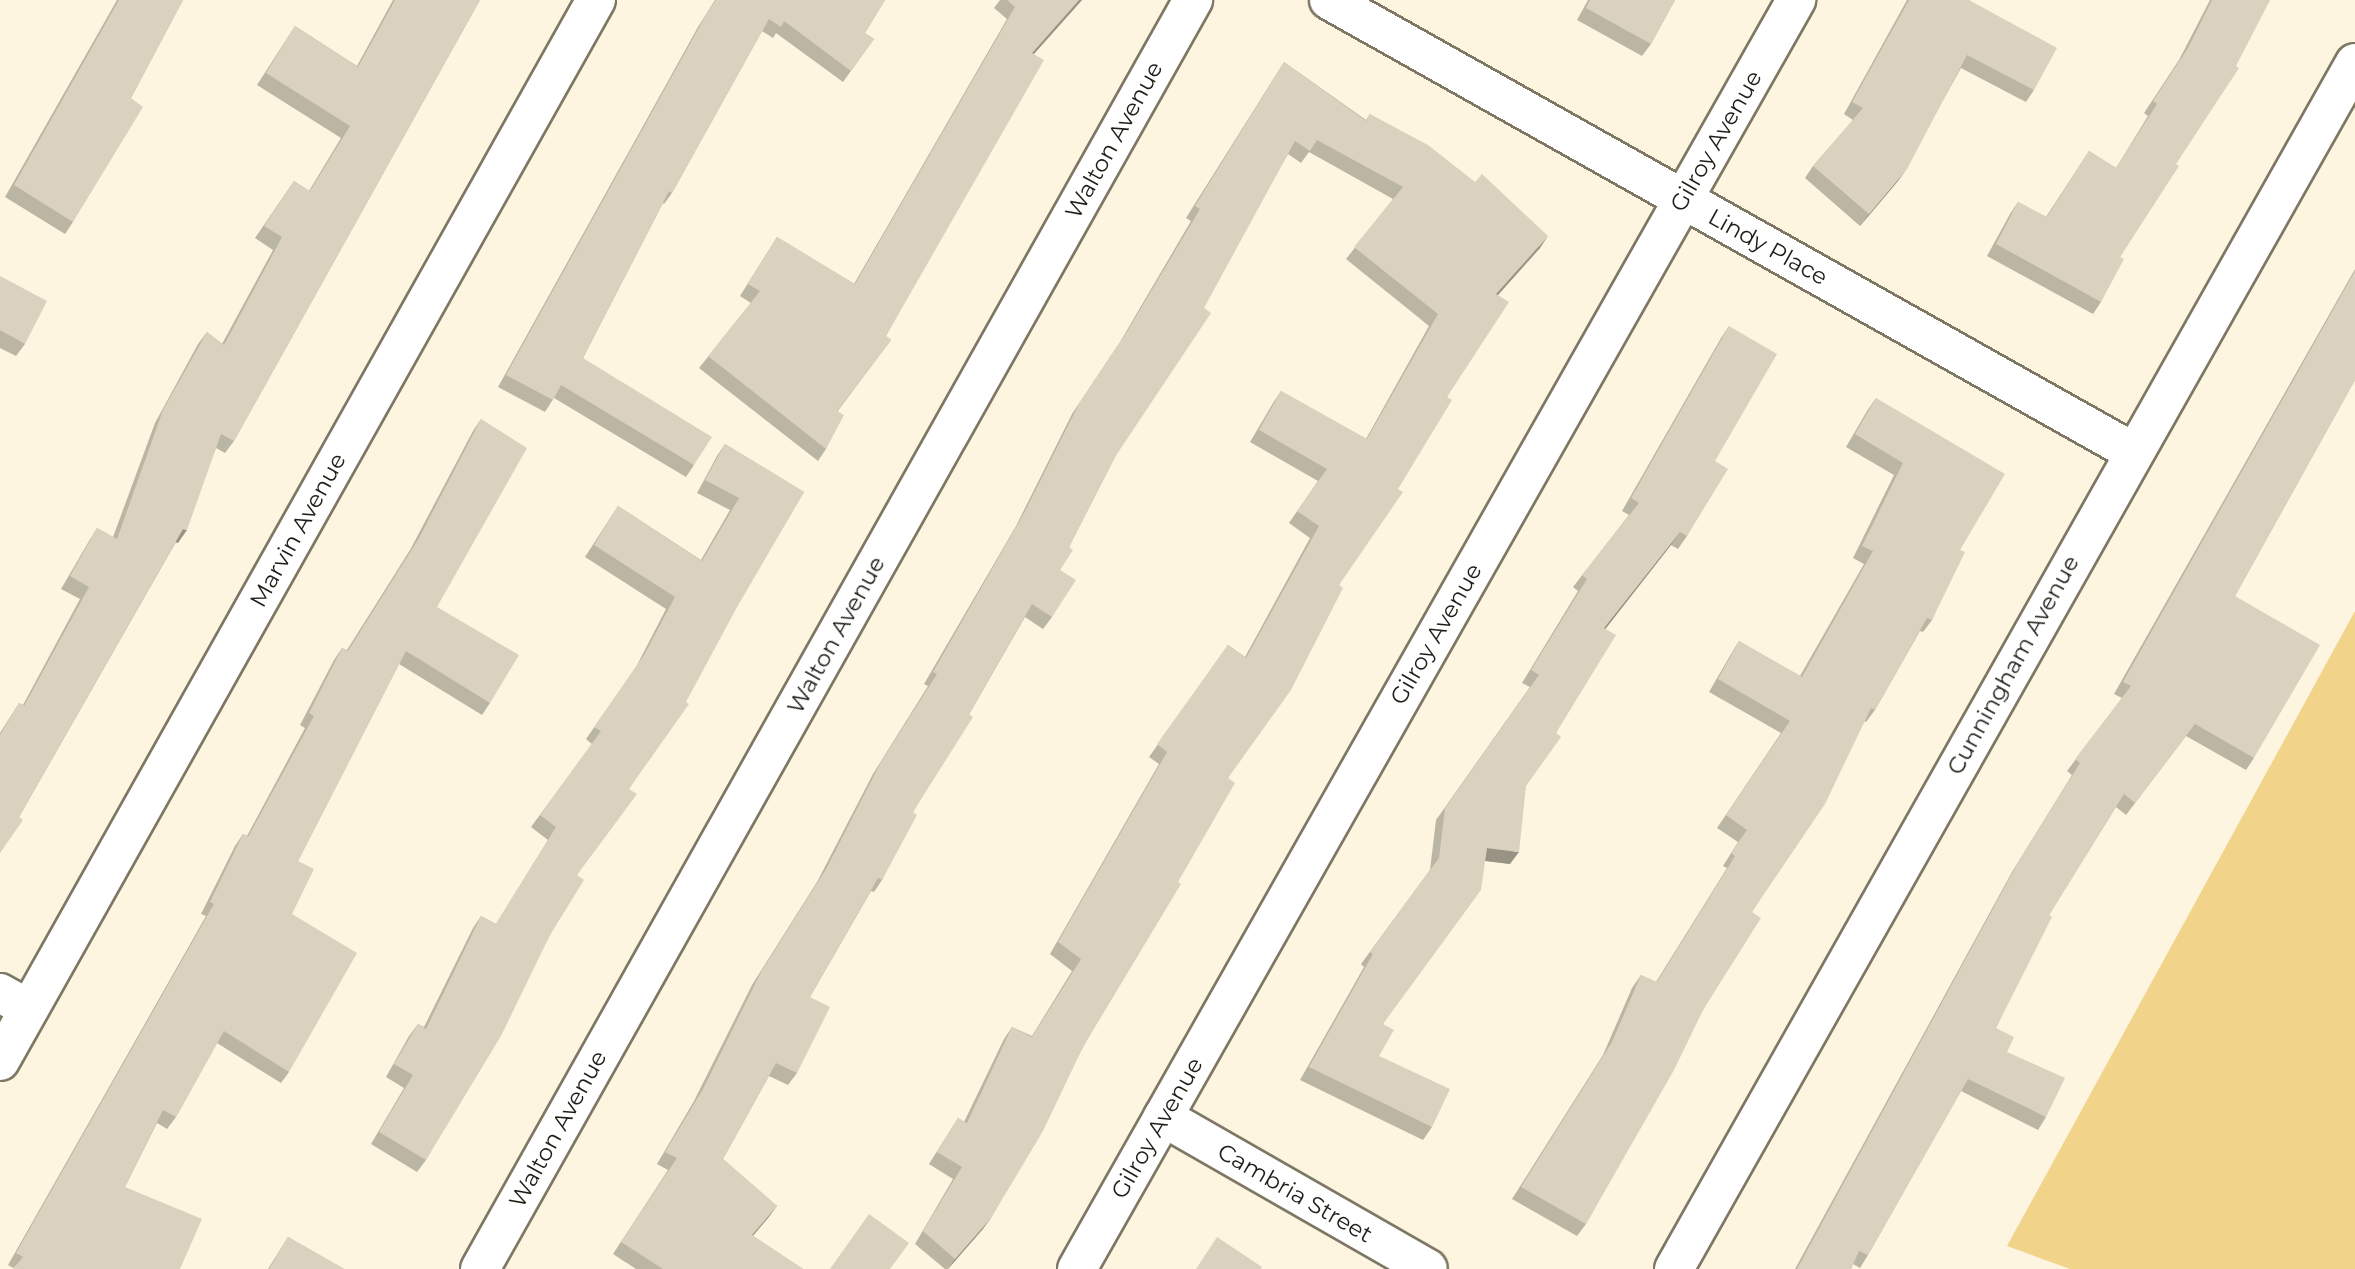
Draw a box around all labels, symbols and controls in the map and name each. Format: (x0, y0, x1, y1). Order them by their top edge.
street label: Walton Avenue (1059, 57, 1169, 223)
street label: Gilroy Avenue (1664, 65, 1768, 217)
street label: Lindy Place (1704, 203, 1832, 291)
street label: Marvin Avenue (244, 448, 352, 612)
street label: Cunningham Avenue (1941, 551, 2085, 779)
street label: Walton Avenue (781, 552, 891, 718)
street label: Gilroy Avenue (1384, 558, 1488, 710)
street label: Walton Avenue (503, 1046, 613, 1212)
street label: Gilroy Avenue (1105, 1052, 1209, 1204)
street label: Cambria Street (1213, 1138, 1377, 1248)

